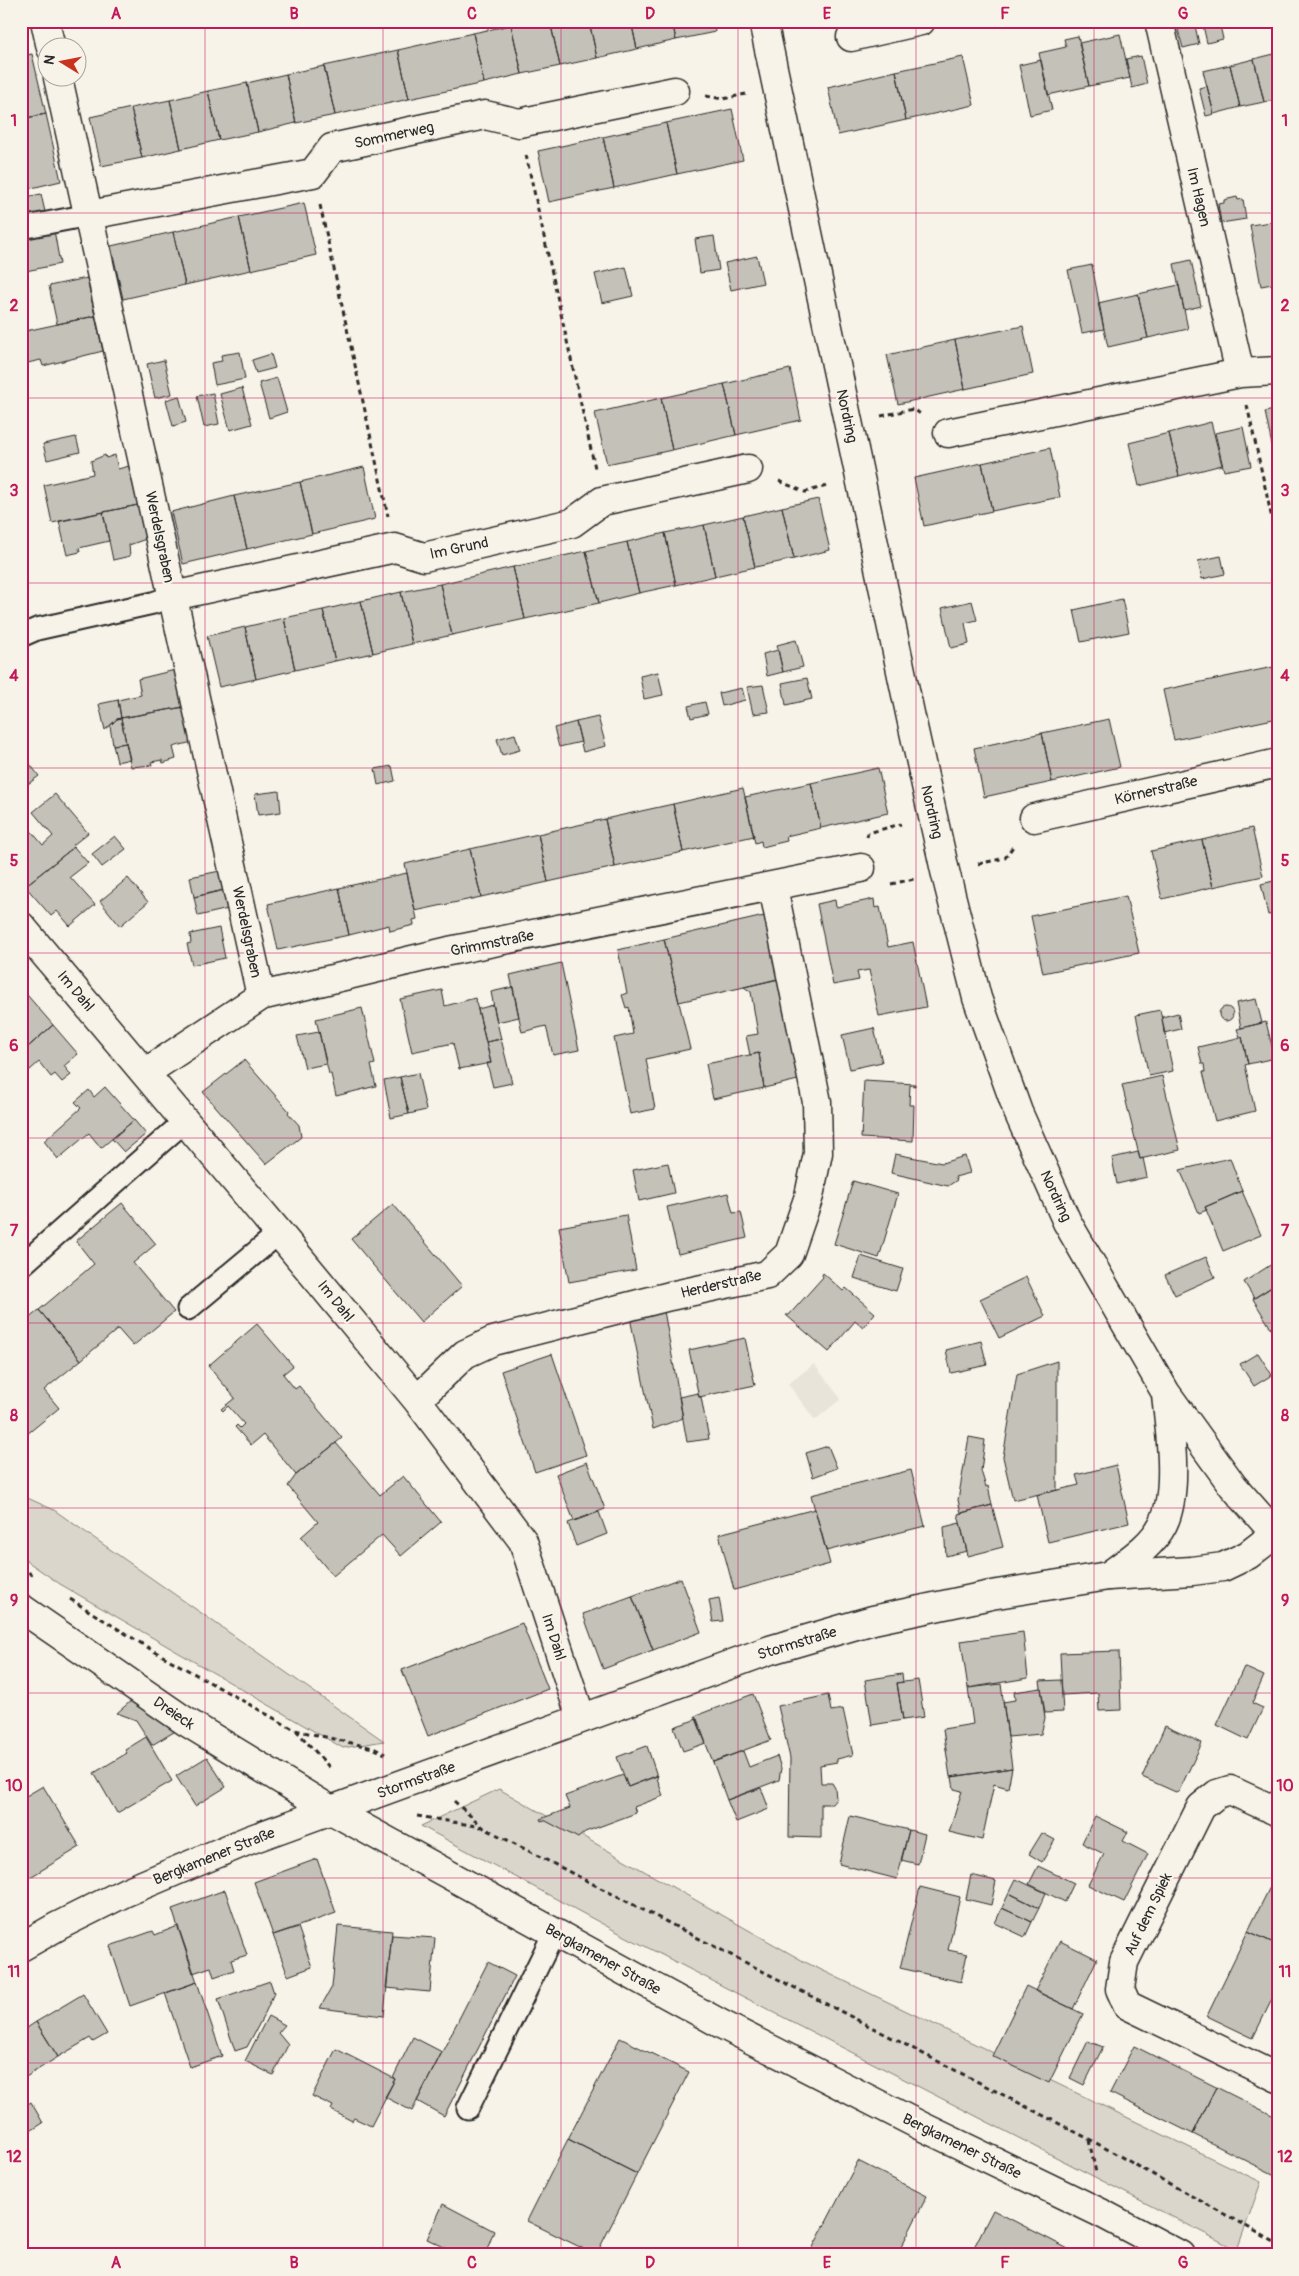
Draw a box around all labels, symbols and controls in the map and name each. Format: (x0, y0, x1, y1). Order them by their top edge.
text: A (111, 4, 122, 24)
text: B (289, 4, 299, 24)
text: C (467, 4, 477, 24)
text: D (645, 4, 655, 24)
text: E (823, 4, 832, 24)
text: F (1000, 4, 1010, 24)
text: G (1178, 4, 1189, 24)
north arrow (38, 38, 88, 88)
text: N (40, 54, 59, 66)
text: 1 (11, 111, 17, 131)
text: 1 (1282, 111, 1288, 131)
street label: Sommerweg (353, 118, 436, 153)
street label: Im Hagen (1182, 166, 1215, 229)
text: 2 (10, 296, 19, 316)
text: 2 (1281, 296, 1290, 316)
street label: Nordring (832, 387, 861, 445)
text: 3 (10, 481, 19, 501)
text: 3 (1281, 481, 1290, 501)
street label: Werdelsgraben (141, 490, 178, 585)
street label: Im Grund (428, 533, 490, 564)
text: 4 (9, 666, 19, 686)
text: 4 (1280, 666, 1290, 686)
street label: Körnerstraße (1113, 772, 1200, 809)
street label: Nordring (916, 783, 947, 841)
text: 5 (10, 851, 19, 871)
text: 5 (1281, 851, 1290, 871)
street label: Werdelsgraben (228, 885, 265, 980)
street label: Grimmstraße (449, 926, 536, 961)
street label: Im Dahl (53, 967, 98, 1016)
text: 6 (9, 1036, 19, 1056)
text: 6 (1280, 1036, 1290, 1056)
street label: Nordring (1035, 1167, 1076, 1225)
text: 7 (10, 1221, 19, 1241)
text: 7 (1281, 1221, 1290, 1241)
street label: Herderstraße (679, 1266, 764, 1303)
street label: Im Dahl (313, 1277, 358, 1326)
text: 8 (10, 1406, 18, 1426)
text: 8 (1281, 1406, 1289, 1426)
text: 9 (10, 1591, 18, 1611)
text: 9 (1281, 1591, 1289, 1611)
street label: Im Dahl (537, 1611, 570, 1663)
street label: Stormstraße (755, 1622, 840, 1665)
street label: Dreieck (149, 1693, 199, 1735)
street label: Stormstraße (374, 1757, 458, 1803)
text: 10 (5, 1776, 23, 1796)
text: 10 (1276, 1776, 1294, 1796)
street label: Bergkamener Straße (151, 1823, 278, 1890)
street label: Auf dem Spiek (1120, 1869, 1177, 1959)
street label: Bergkamener Straße (541, 1920, 665, 1999)
text: 11 (8, 1962, 20, 1982)
text: 11 (1279, 1962, 1291, 1982)
street label: Bergkamener Straße (899, 2109, 1025, 2184)
text: 12 (6, 2147, 22, 2167)
text: 12 (1277, 2147, 1293, 2167)
text: A (111, 2253, 122, 2273)
text: B (289, 2253, 299, 2273)
text: C (467, 2253, 477, 2273)
text: D (645, 2253, 655, 2273)
text: E (823, 2253, 832, 2273)
text: F (1000, 2253, 1010, 2273)
text: G (1178, 2253, 1189, 2273)

